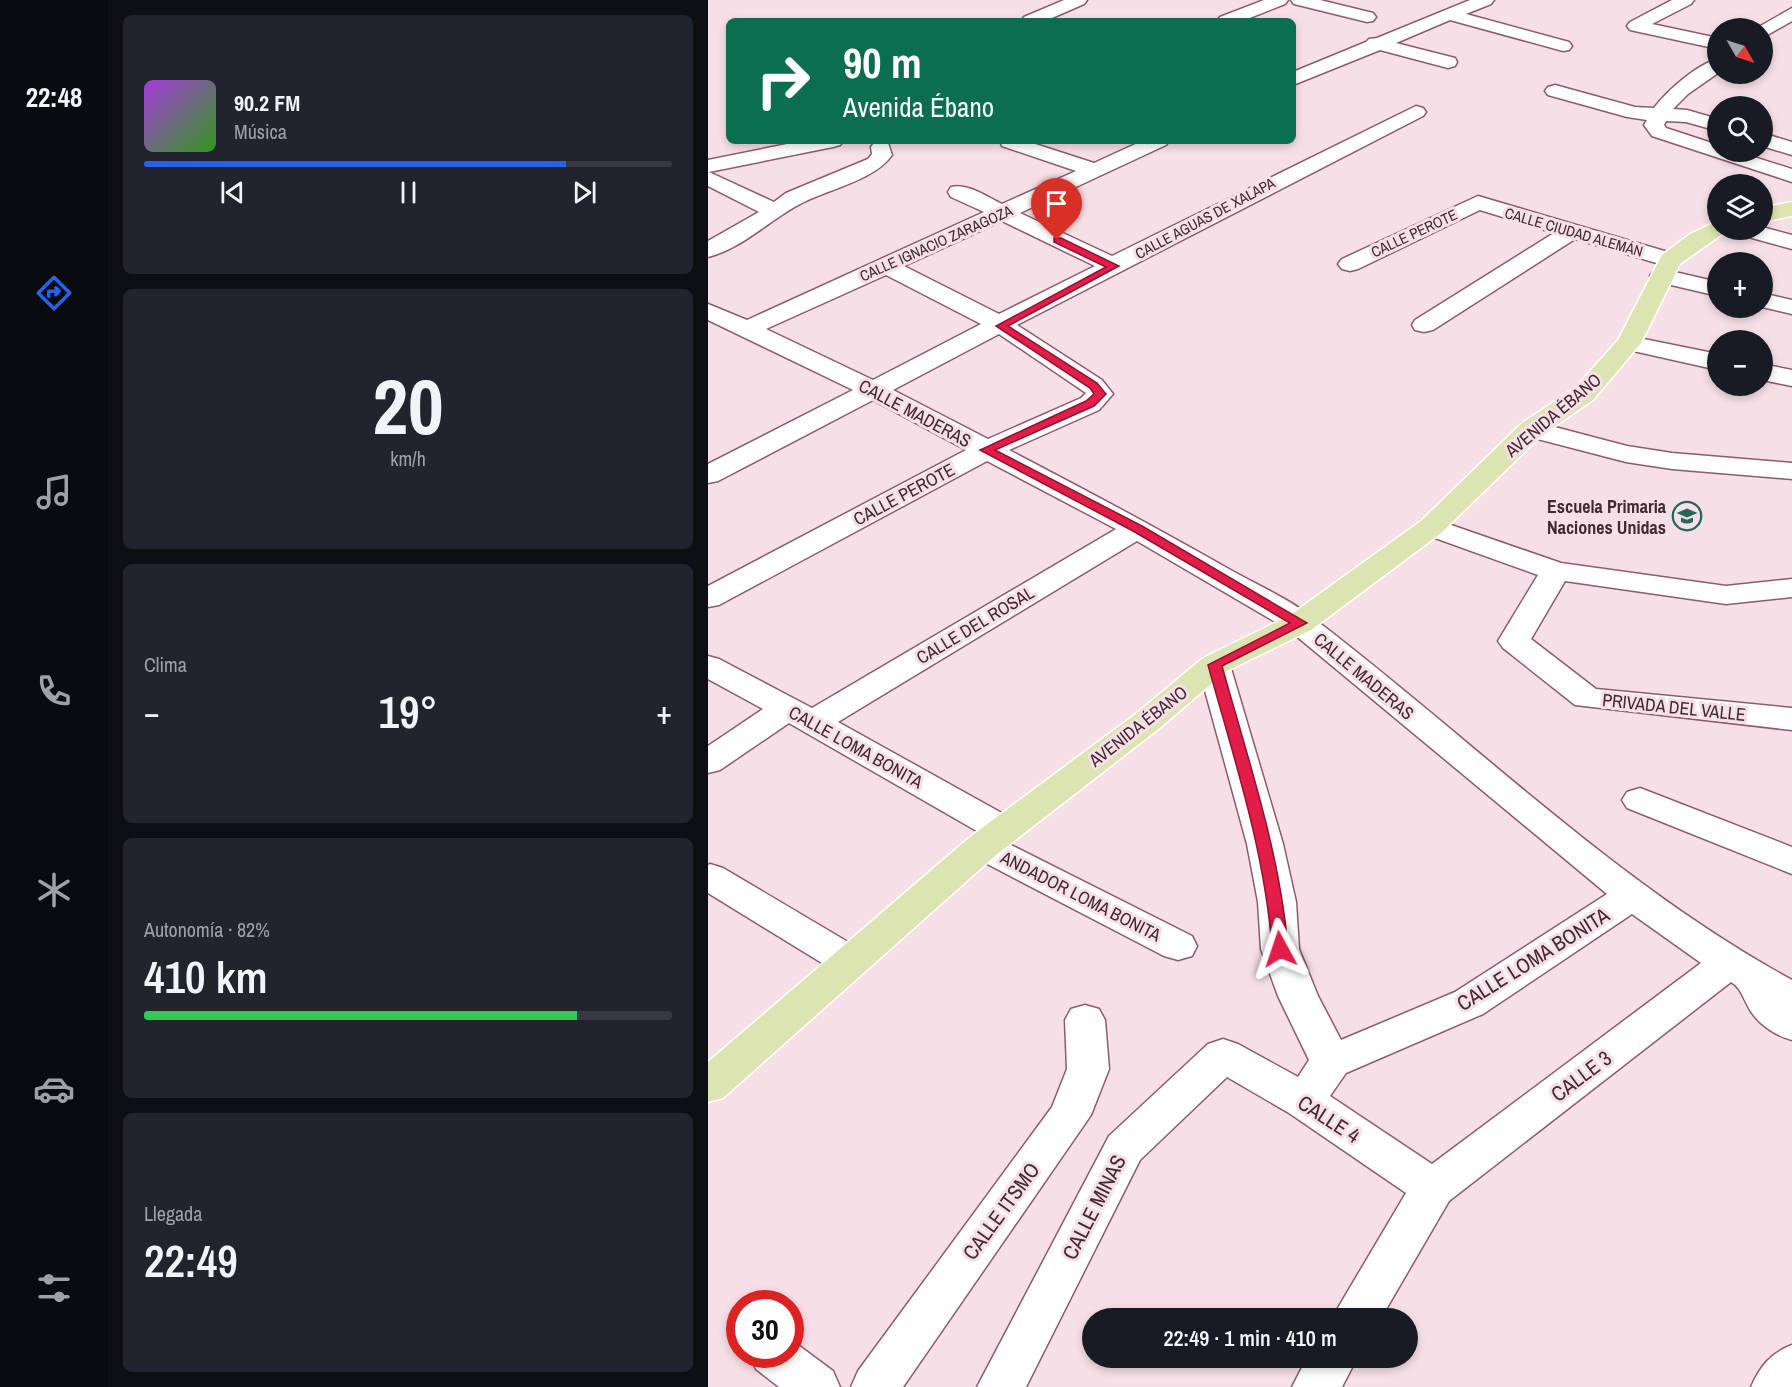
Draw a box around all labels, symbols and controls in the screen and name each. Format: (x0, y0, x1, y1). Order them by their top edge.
north arrow (1707, 18, 1773, 84)
map controls (1707, 18, 1773, 396)
text: 90 m (843, 35, 922, 91)
icon: right (744, 42, 822, 120)
text: 22:48 (26, 79, 82, 115)
text: 90.2 FM (234, 88, 300, 118)
text: Avenida Ébano (843, 89, 994, 125)
button: search (1707, 96, 1773, 162)
text: Música (234, 118, 287, 145)
street label: CALLE AGUAS DE XALAPA (1131, 172, 1279, 264)
button: layers (1707, 174, 1773, 240)
icon: previous (216, 176, 249, 209)
icon: pause (392, 176, 425, 209)
icon: next (568, 176, 601, 209)
pin (1031, 178, 1082, 240)
icon: arrive (1040, 187, 1073, 220)
street label: CALLE IGNACIO ZARAGOZA (856, 199, 1017, 286)
street label: CALLE CIUDAD ALEMÁN (1502, 202, 1646, 262)
street label: CALLE PEROTE (1367, 204, 1461, 262)
button: + (1707, 252, 1773, 318)
icon: directions (33, 272, 75, 314)
button: − (1707, 330, 1773, 396)
text: 20 (372, 353, 444, 458)
street label: AVENIDA ÉBANO (1499, 367, 1607, 463)
street label: CALLE MADERAS (854, 373, 976, 453)
text: km/h (390, 445, 426, 472)
street label: CALLE PEROTE (849, 457, 959, 531)
icon: music (33, 471, 75, 513)
place label: Escuela Primaria Naciones Unidas (1547, 494, 1667, 540)
school or university icon: Escuela Primaria Naciones Unidas (1671, 500, 1703, 532)
street label: CALLE DEL ROSAL (911, 580, 1039, 670)
street label: CALLE MADERAS (1309, 627, 1420, 725)
text: Clima (144, 651, 187, 678)
icon: phone (33, 670, 75, 712)
street label: AVENIDA ÉBANO (1083, 680, 1192, 773)
text: 19° (378, 681, 438, 742)
street label: PRIVADA DEL VALLE (1601, 687, 1747, 727)
text: − (144, 690, 160, 734)
text: + (656, 690, 672, 734)
street label: CALLE LOMA BONITA (784, 700, 928, 794)
street label: ANDADOR LOMA BONITA (996, 844, 1166, 947)
icon: climate (33, 869, 75, 911)
street label: CALLE LOMA BONITA (1451, 900, 1615, 1018)
text: Autonomía · 82% (144, 916, 270, 943)
position arrow (1248, 917, 1312, 981)
text: 410 km (144, 946, 268, 1007)
street label: CALLE 3 (1545, 1044, 1617, 1108)
icon: car (33, 1068, 75, 1110)
street label: CALLE 4 (1292, 1088, 1366, 1150)
street label: CALLE MINAS (1055, 1150, 1133, 1264)
street label: CALLE ITSMO (956, 1156, 1046, 1266)
text: Llegada (144, 1200, 202, 1227)
text: 22:49 (144, 1230, 238, 1291)
icon: filters (33, 1267, 75, 1309)
speed limit sign: 30 (726, 1290, 804, 1368)
text: 22:49 · 1 min · 410 m (1163, 1323, 1337, 1353)

